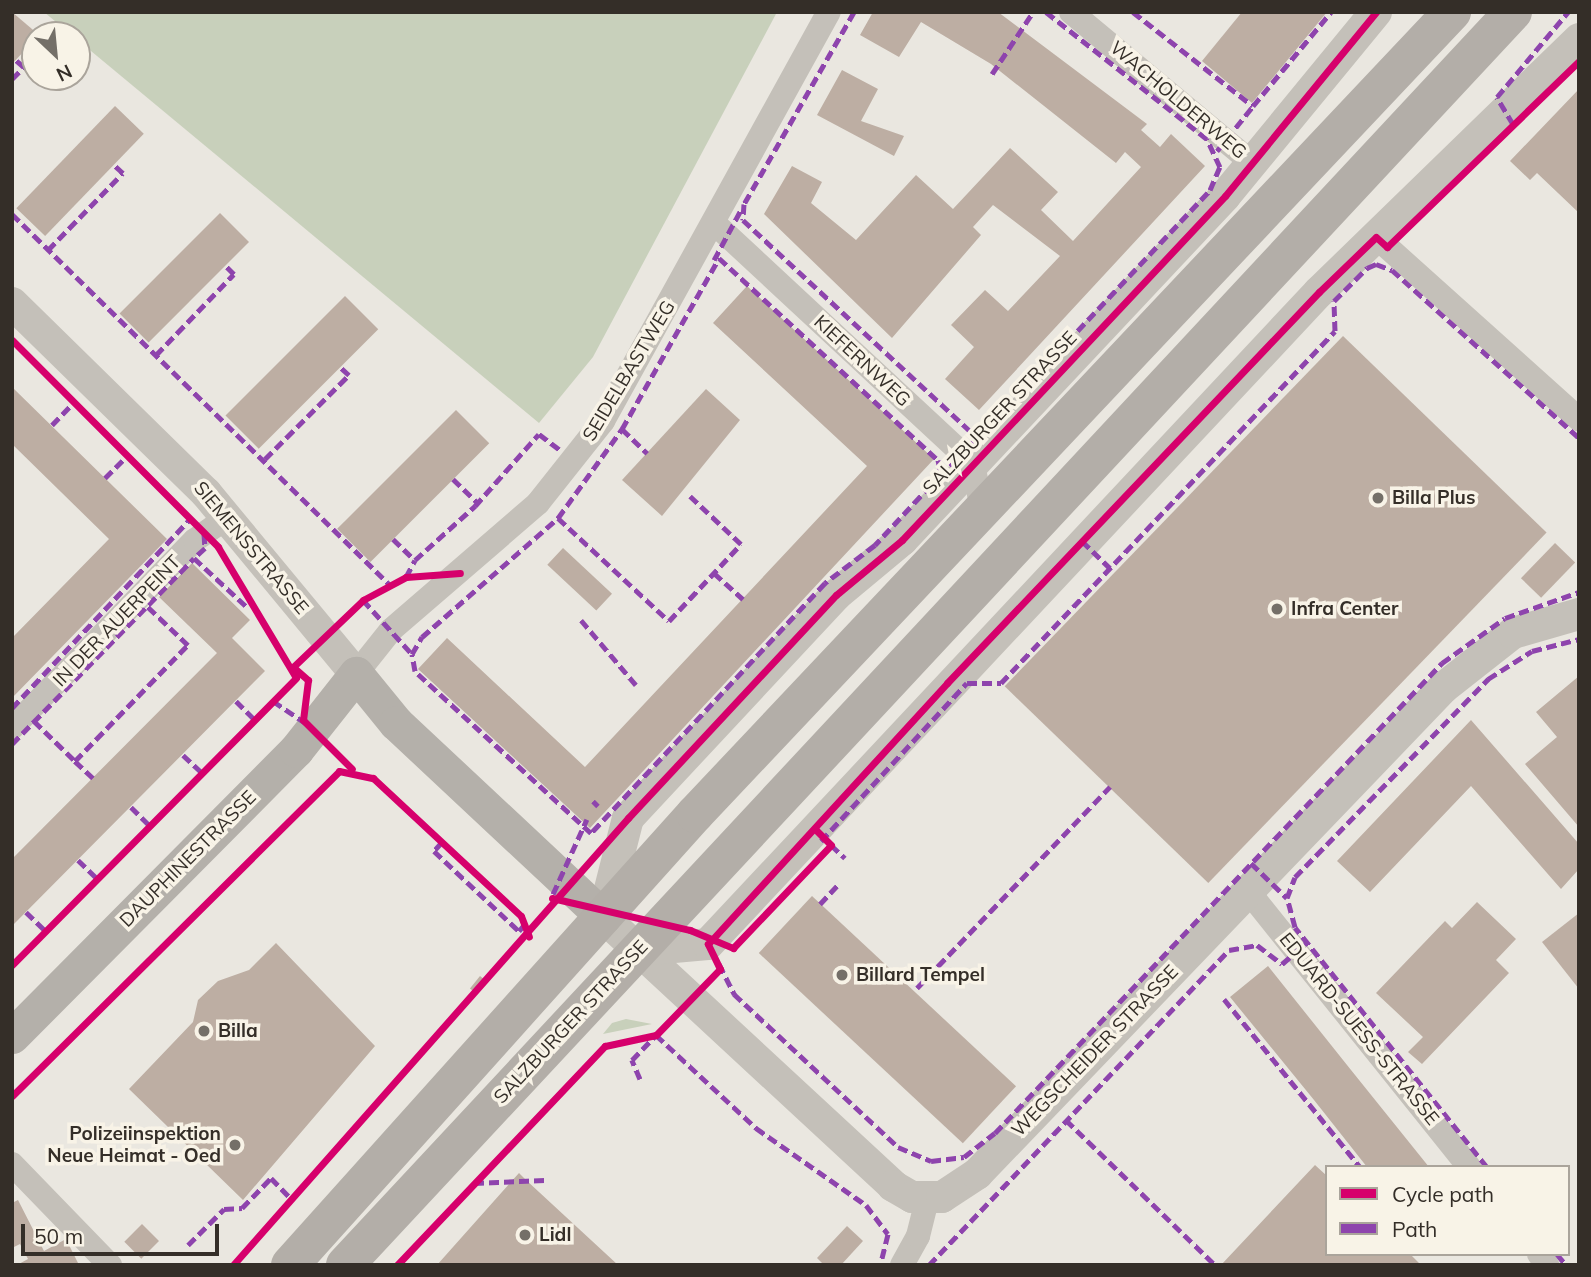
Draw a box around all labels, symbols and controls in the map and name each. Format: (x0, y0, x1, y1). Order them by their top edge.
north arrow (21, 21, 91, 91)
street label: WACHOLDERWEG (1105, 36, 1251, 164)
text: N (53, 59, 76, 87)
street label: SEIDELBASTWEG (578, 297, 680, 445)
street label: KIEFERNWEG (809, 311, 915, 411)
street label: SALZBURGER STRASSE (918, 327, 1082, 499)
street label: SIEMENSSTRASSE (189, 477, 313, 619)
place label: Billa Plus (1392, 487, 1475, 509)
marker: Billa Plus (1370, 490, 1386, 506)
street label: IN DER AUERPEINT (48, 551, 186, 691)
place label: Infra Center (1291, 598, 1398, 620)
marker: Infra Center (1269, 601, 1285, 617)
street label: DAUPHINESTRASSE (115, 786, 261, 932)
street label: EDUARD-SUESS-STRASSE (1274, 928, 1444, 1130)
street label: SALZBURGER STRASSE (489, 936, 653, 1108)
street label: WEGSCHEIDER STRASSE (1007, 960, 1183, 1142)
place label: Billard Tempel (856, 964, 985, 986)
marker: Billard Tempel (834, 967, 850, 983)
place label: Billa (218, 1020, 258, 1042)
marker: Billa (196, 1023, 212, 1039)
place label: Polizeiinspektion Neue Heimat - Oed (47, 1123, 221, 1167)
marker: Polizeiinspektion Neue Heimat - Oed (227, 1137, 243, 1153)
legend (1325, 1165, 1570, 1256)
text: Cycle path (1392, 1181, 1494, 1207)
scale bar (24, 1210, 222, 1254)
text: Path (1392, 1216, 1437, 1242)
text: 50 m (34, 1223, 83, 1249)
place label: Lidl (539, 1224, 571, 1246)
marker: Lidl (517, 1227, 533, 1243)

